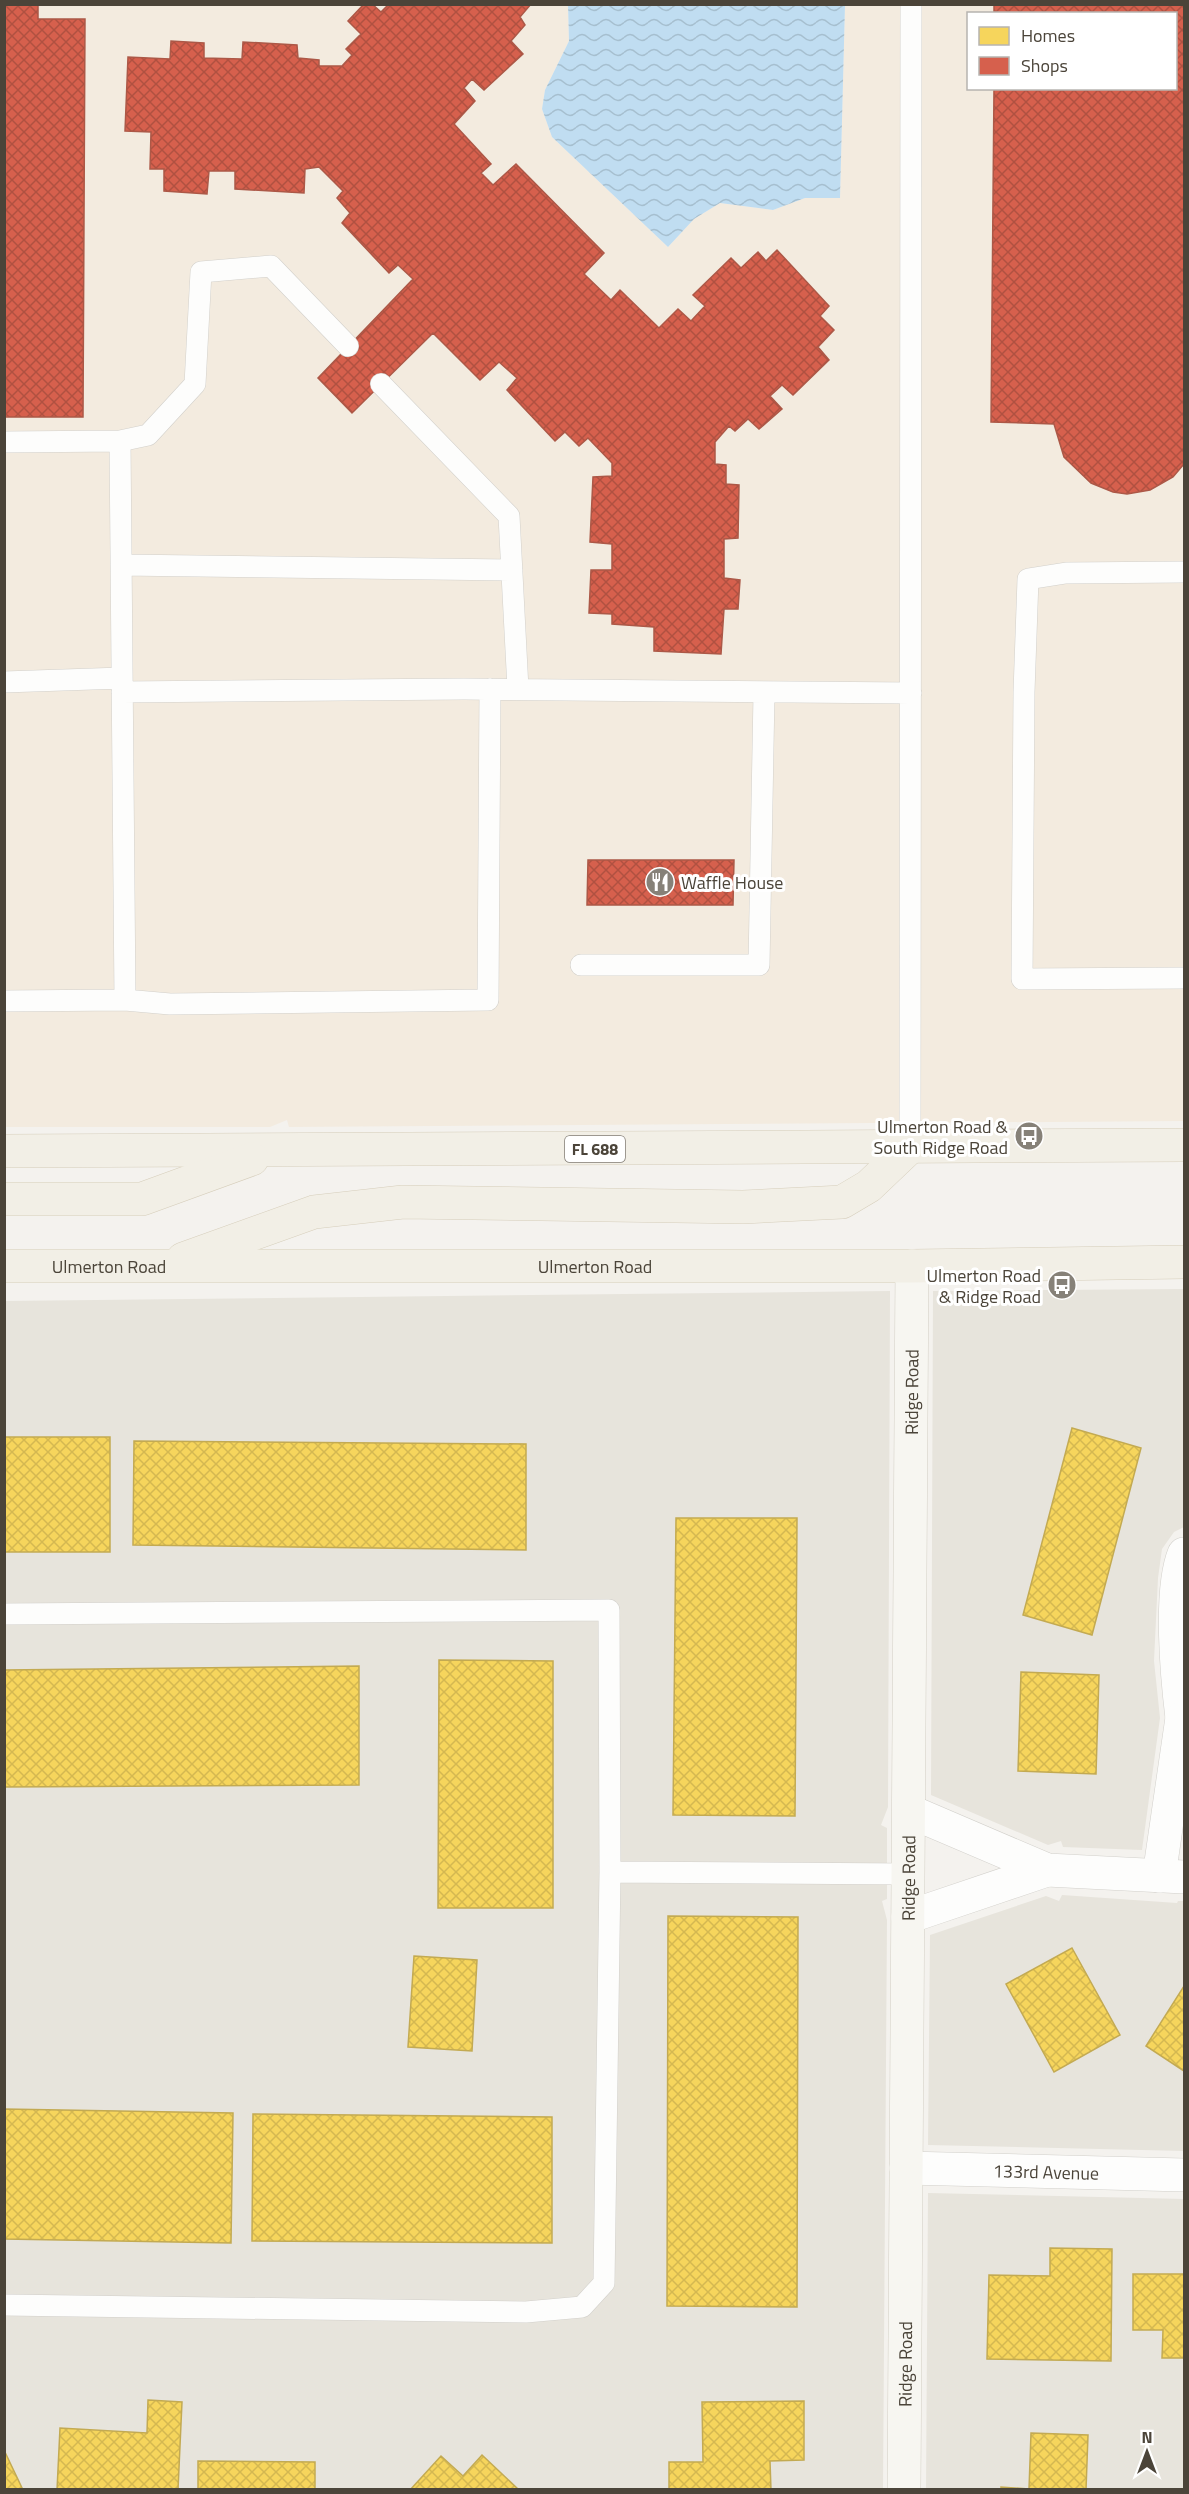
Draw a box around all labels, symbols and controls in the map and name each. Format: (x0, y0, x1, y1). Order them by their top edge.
legend (967, 12, 1177, 90)
text: Homes (1021, 22, 1075, 49)
text: Shops (1021, 52, 1068, 79)
restaurant icon: Waffle House (644, 866, 676, 898)
place label: Waffle House (681, 869, 783, 896)
place label: Ulmerton Road & South Ridge Road (873, 1113, 1009, 1161)
bus stop icon: Ulmerton Road & South Ridge Road (1013, 1120, 1045, 1152)
road number: FL 688 (565, 1136, 625, 1162)
street label: Ulmerton Road (52, 1253, 166, 1280)
street label: Ulmerton Road (538, 1253, 652, 1280)
place label: Ulmerton Road & Ridge Road (926, 1262, 1041, 1310)
bus stop icon: Ulmerton Road & Ridge Road (1046, 1269, 1078, 1301)
street label: Ridge Road (897, 1349, 925, 1435)
street label: Ridge Road (894, 1835, 922, 1921)
street label: 133rd Avenue (993, 2157, 1099, 2186)
street label: Ridge Road (891, 2321, 919, 2407)
north arrow (1117, 2422, 1177, 2482)
text: N (1141, 2425, 1153, 2449)

